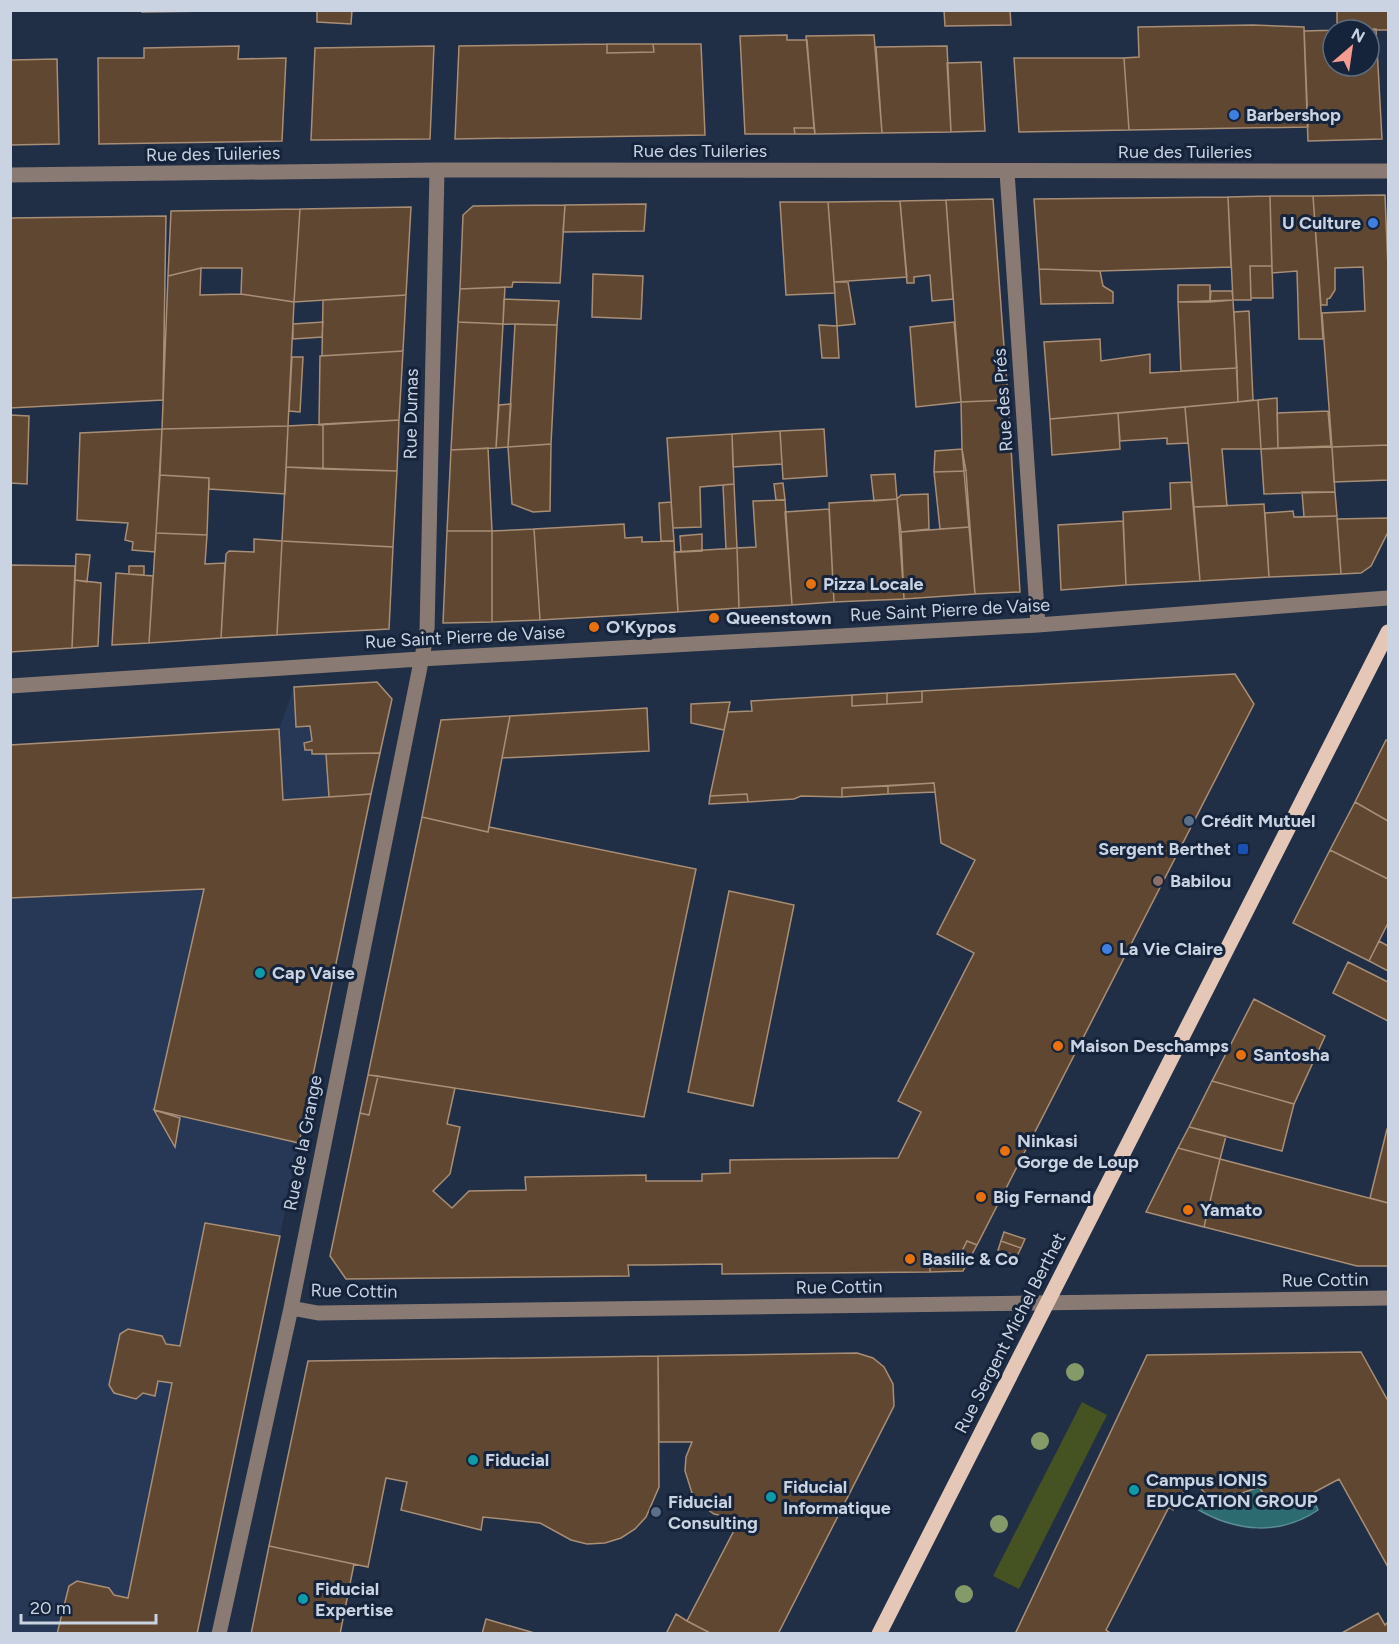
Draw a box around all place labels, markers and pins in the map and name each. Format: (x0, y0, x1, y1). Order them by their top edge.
place label: Barbershop (1246, 104, 1341, 126)
marker: Barbershop (1227, 108, 1241, 122)
place label: U Culture (1282, 212, 1361, 234)
marker: U Culture (1366, 216, 1380, 230)
place label: Pizza Locale (823, 573, 924, 595)
marker: Pizza Locale (804, 577, 818, 591)
place label: Queenstown (726, 607, 831, 629)
marker: Queenstown (707, 611, 721, 625)
place label: O'Kypos (606, 616, 677, 638)
marker: O'Kypos (587, 620, 601, 634)
place label: Crédit Mutuel (1201, 810, 1315, 832)
marker: Crédit Mutuel (1182, 814, 1196, 828)
place label: Sergent Berthet (1098, 838, 1231, 860)
marker: Sergent Berthet (1236, 842, 1250, 856)
place label: Babilou (1170, 870, 1231, 892)
marker: Babilou (1151, 874, 1165, 888)
place label: La Vie Claire (1119, 938, 1223, 960)
marker: La Vie Claire (1100, 942, 1114, 956)
place label: Cap Vaise (272, 962, 355, 984)
marker: Cap Vaise (253, 966, 267, 980)
place label: Maison Deschamps (1070, 1035, 1229, 1057)
marker: Maison Deschamps (1051, 1039, 1065, 1053)
place label: Santosha (1253, 1044, 1330, 1066)
marker: Santosha (1234, 1048, 1248, 1062)
place label: Ninkasi Gorge de Loup (1017, 1130, 1139, 1173)
marker: Ninkasi Gorge de Loup (998, 1144, 1012, 1158)
place label: Big Fernand (993, 1186, 1091, 1208)
marker: Big Fernand (974, 1190, 988, 1204)
place label: Yamato (1200, 1199, 1263, 1221)
marker: Yamato (1181, 1203, 1195, 1217)
place label: Basilic & Co (922, 1248, 1018, 1270)
marker: Basilic & Co (903, 1252, 917, 1266)
place label: Fiducial (485, 1449, 549, 1471)
marker: Fiducial (466, 1453, 480, 1467)
place label: Campus IONIS EDUCATION GROUP (1146, 1469, 1318, 1512)
place label: Fiducial Informatique (783, 1476, 891, 1519)
marker: Campus IONIS EDUCATION GROUP (1127, 1483, 1141, 1497)
marker: Fiducial Informatique (764, 1490, 778, 1504)
place label: Fiducial Consulting (668, 1491, 758, 1534)
marker: Fiducial Consulting (649, 1505, 663, 1519)
place label: Fiducial Expertise (315, 1578, 393, 1621)
marker: Fiducial Expertise (296, 1592, 310, 1606)

